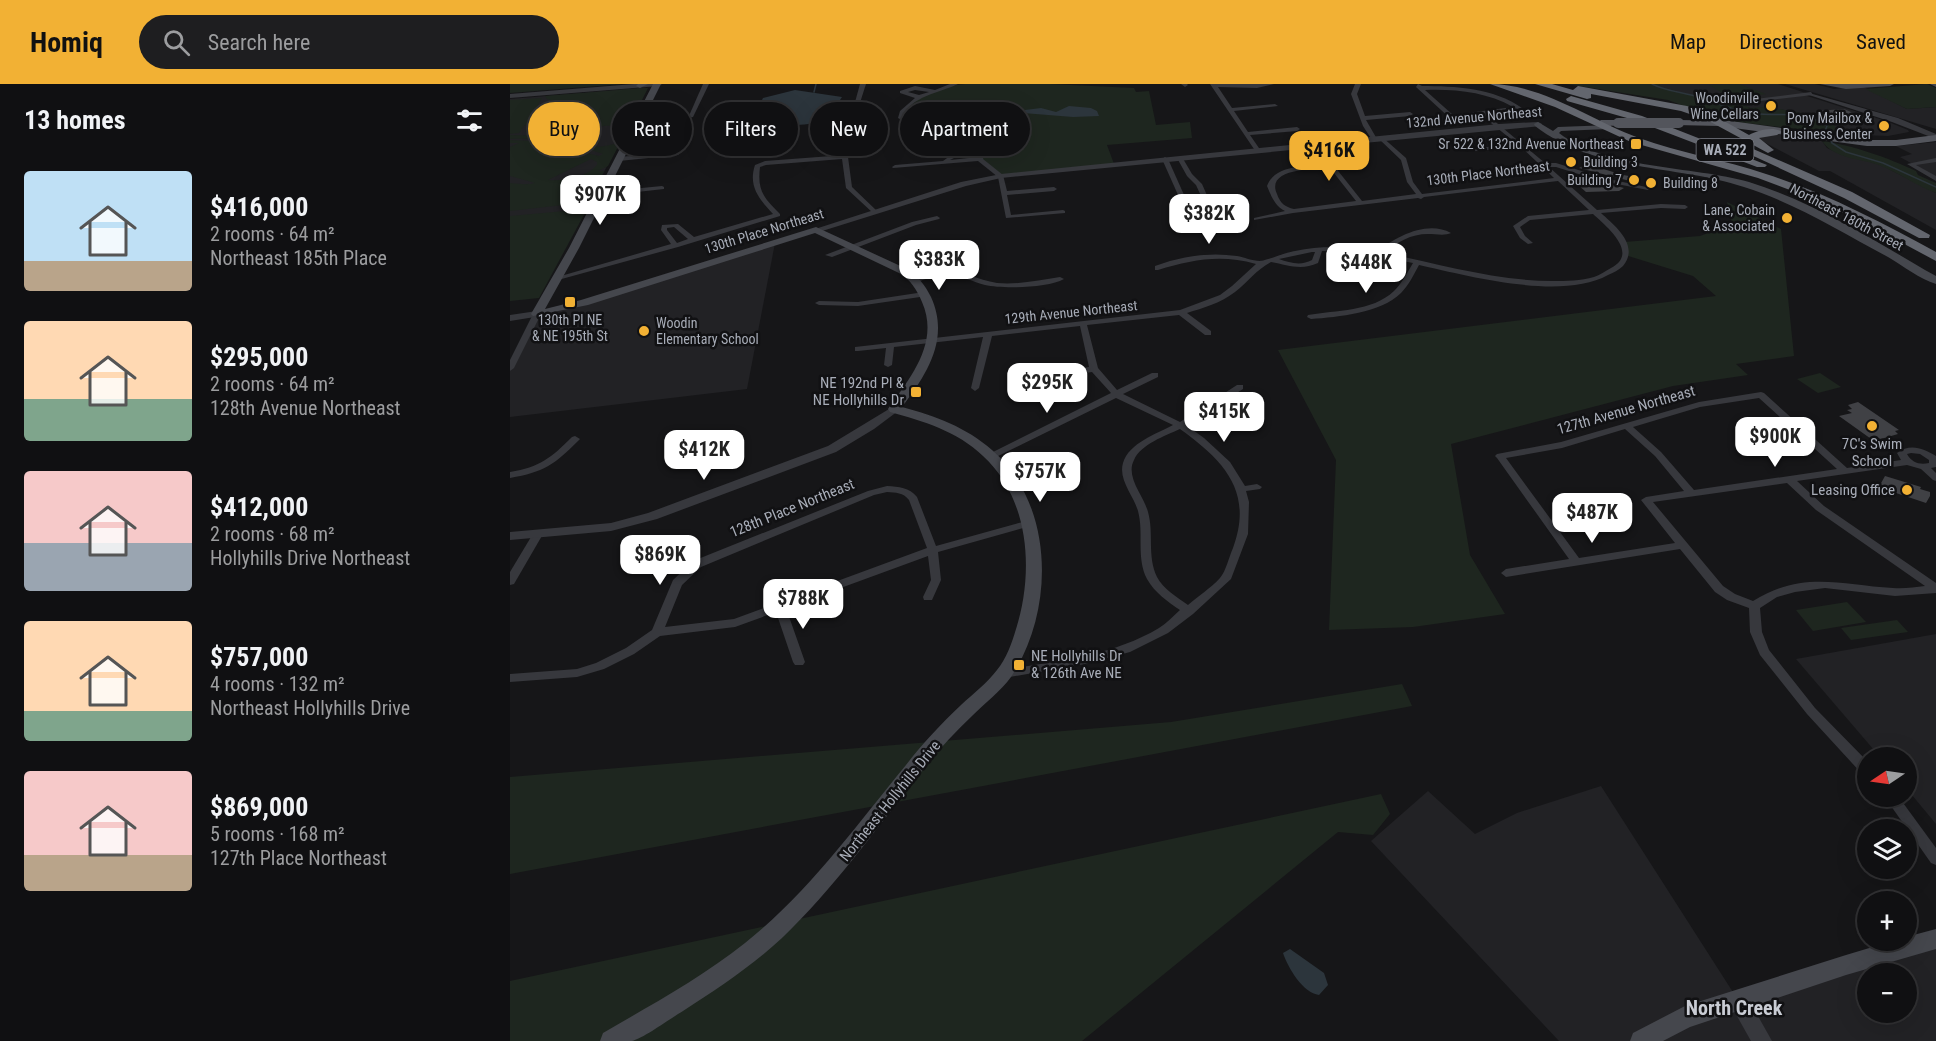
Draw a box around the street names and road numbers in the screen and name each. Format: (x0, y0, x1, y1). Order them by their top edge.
street label: 132nd Avenue Northeast (1405, 103, 1543, 131)
road number: WA 522 (1696, 139, 1754, 161)
street label: 130th Place Northeast (1426, 158, 1550, 188)
street label: Northeast 180th Street (1788, 180, 1906, 254)
street label: 130th Place Northeast (702, 205, 826, 257)
street label: 129th Avenue Northeast (1004, 297, 1138, 327)
street label: 127th Avenue Northeast (1555, 382, 1697, 438)
street label: 128th Place Northeast (727, 475, 857, 541)
street label: Northeast Hollyhills Drive (836, 737, 944, 865)

